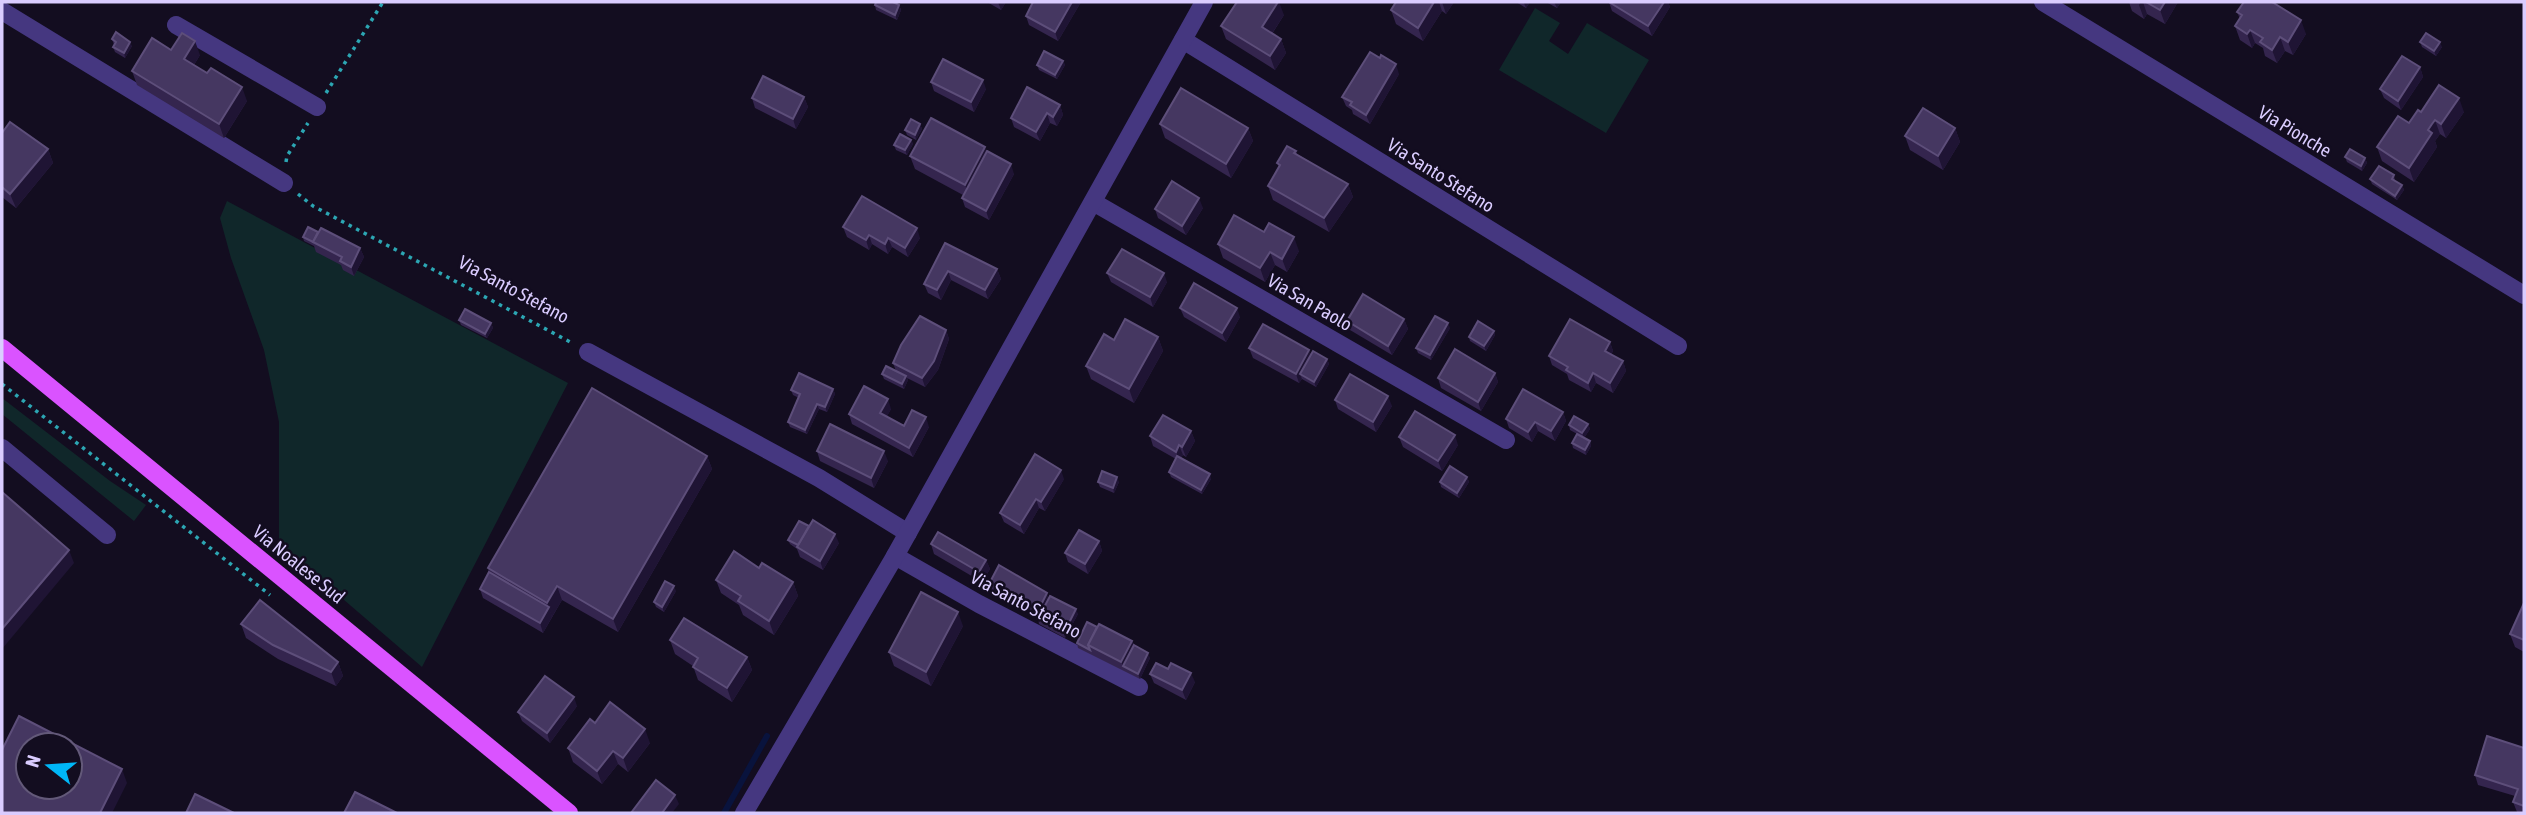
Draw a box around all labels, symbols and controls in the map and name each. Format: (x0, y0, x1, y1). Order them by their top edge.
street label: Via Pionche (2254, 101, 2336, 161)
street label: Via Santo Stefano (1383, 133, 1499, 217)
street label: Via Santo Stefano (455, 251, 573, 327)
street label: Via San Paolo (1264, 269, 1356, 335)
street label: Via Noalese Sud (249, 520, 349, 608)
street label: Via Santo Stefano (967, 566, 1085, 642)
north arrow (14, 731, 84, 801)
text: N (21, 752, 45, 770)

